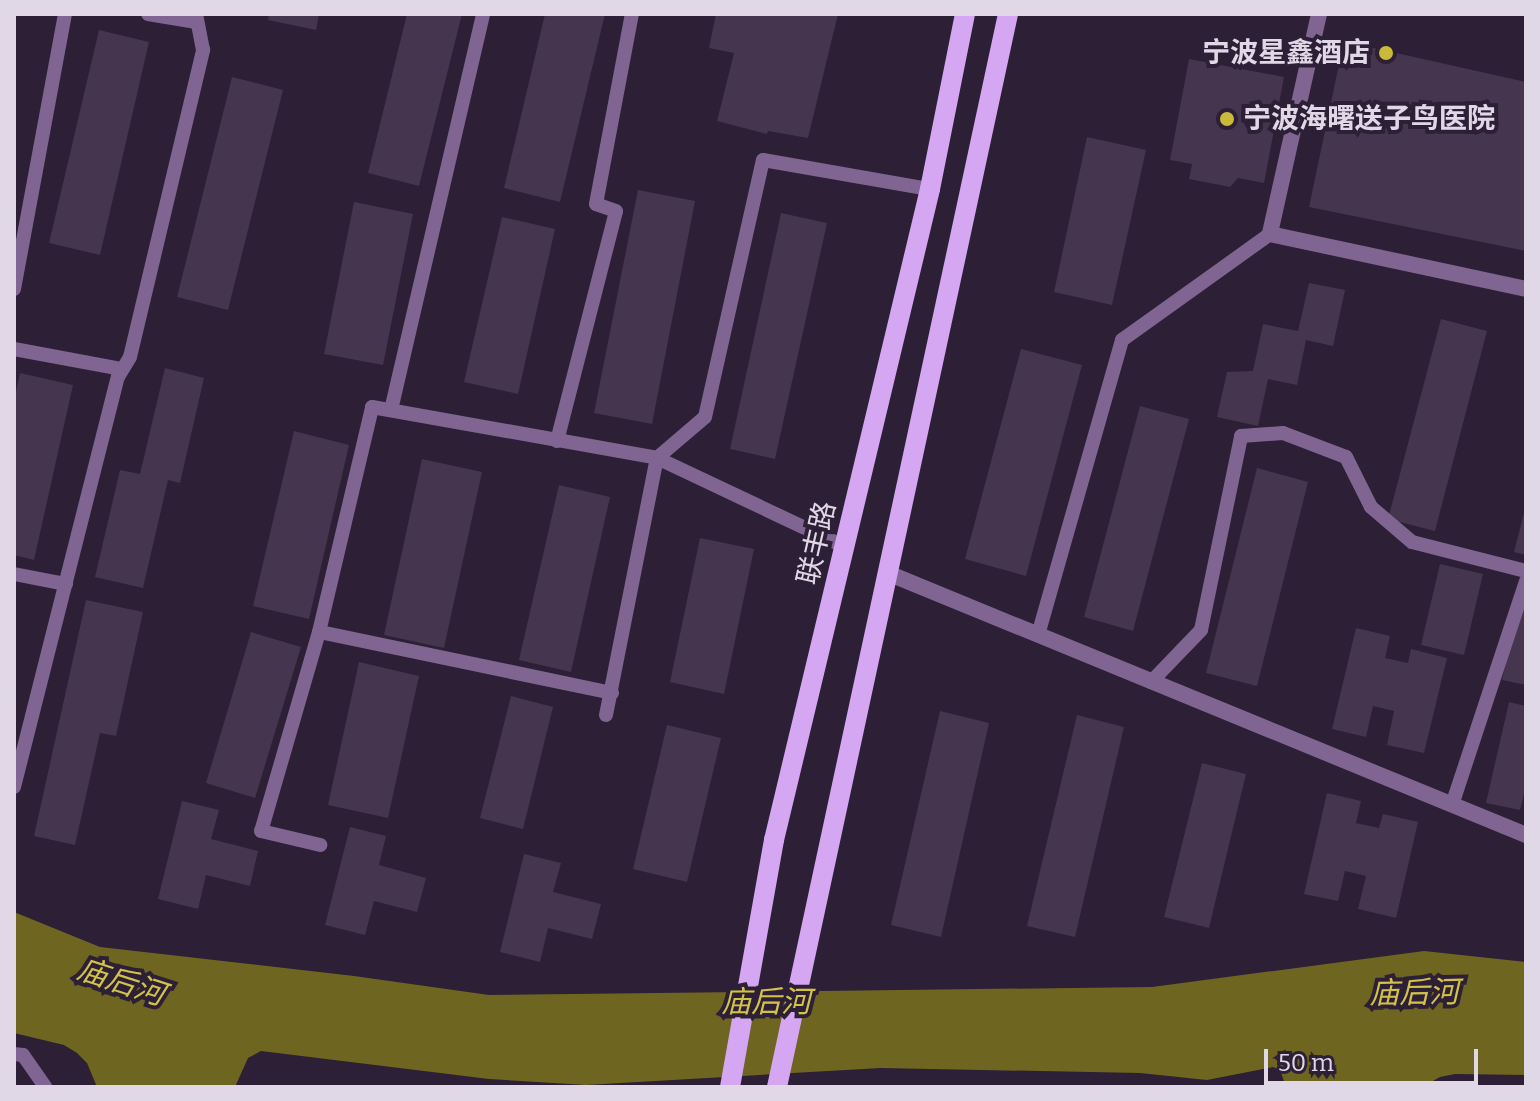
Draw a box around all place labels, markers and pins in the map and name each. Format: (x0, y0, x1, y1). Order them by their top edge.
place label: 宁波星鑫酒店 (1202, 36, 1370, 70)
marker: 宁波星鑫酒店 (1377, 44, 1395, 62)
place label: 宁波海曙送子鸟医院 (1243, 102, 1495, 136)
marker: 宁波海曙送子鸟医院 (1218, 110, 1236, 128)

